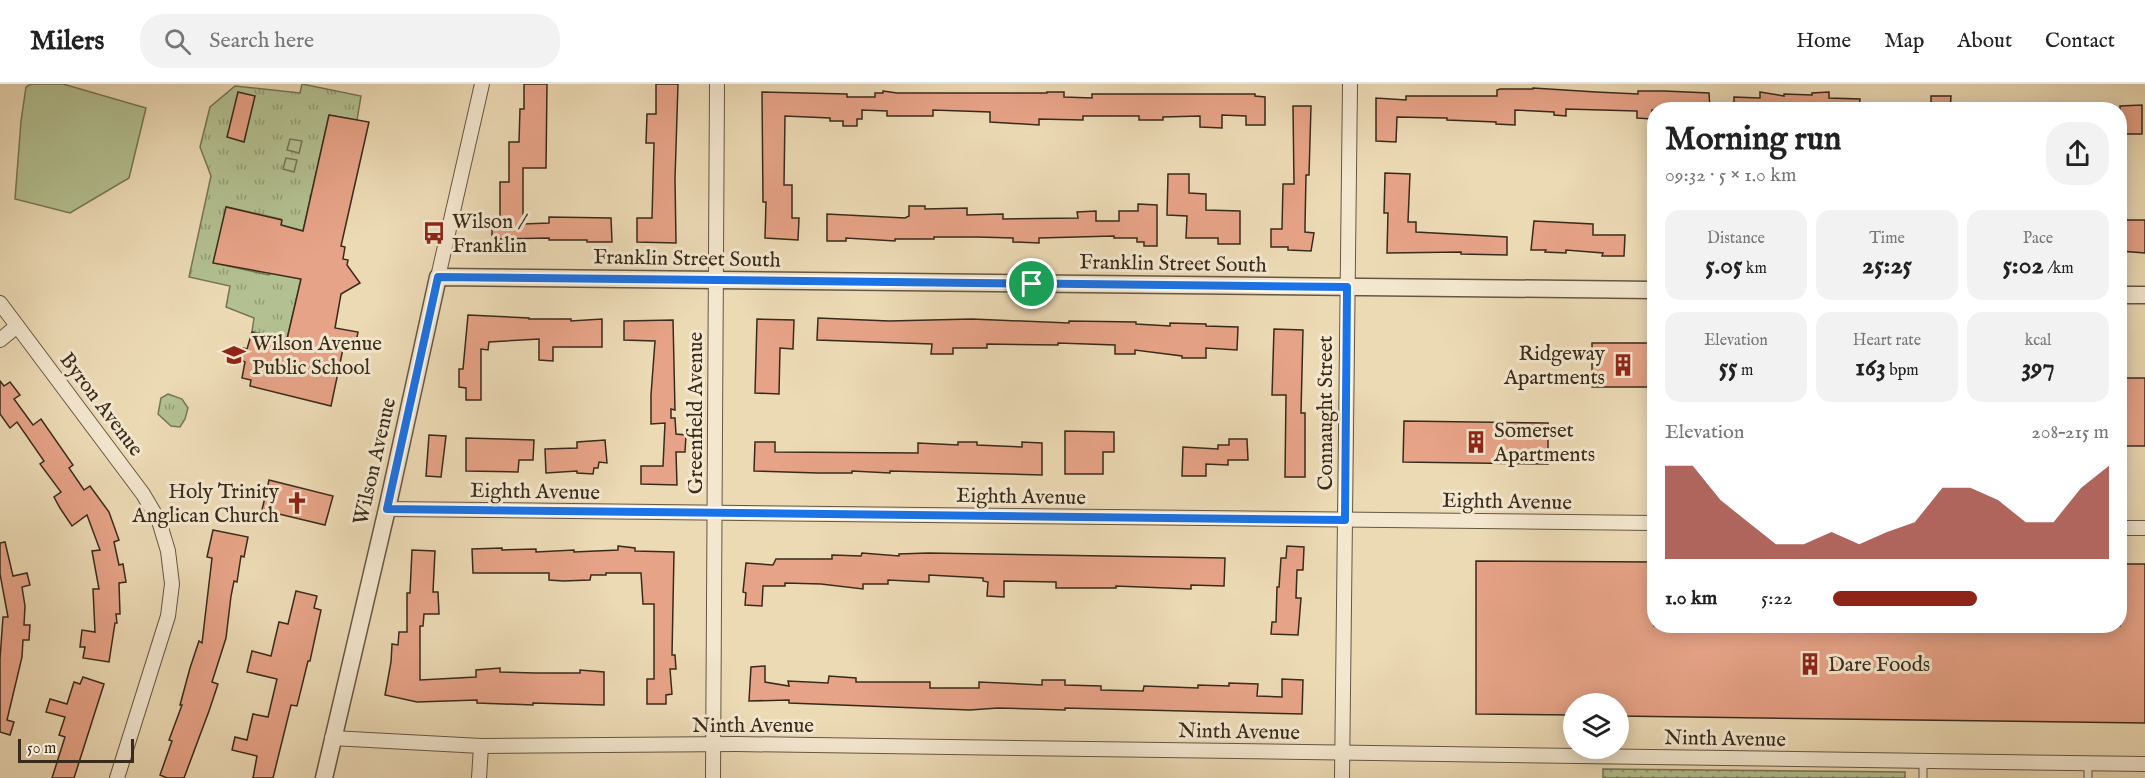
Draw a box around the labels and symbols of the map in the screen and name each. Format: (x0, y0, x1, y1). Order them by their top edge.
place label: Wilson / Franklin (452, 209, 529, 260)
bus stop icon: Wilson / Franklin (421, 220, 447, 246)
street label: Franklin Street South (593, 244, 781, 275)
street label: Franklin Street South (1079, 249, 1267, 280)
pin (1006, 258, 1057, 309)
place label: Wilson Avenue Public School (252, 331, 382, 382)
street label: Greenfield Avenue (683, 331, 710, 494)
street label: Connaught Street (1313, 335, 1340, 491)
place label: Ridgeway Apartments (1503, 341, 1606, 392)
school or university icon: Wilson Avenue Public School (221, 342, 247, 368)
street label: Byron Avenue (53, 348, 149, 462)
building icon: Ridgeway Apartments (1610, 352, 1636, 378)
street label: Wilson Avenue (348, 395, 403, 528)
place label: Somerset Apartments (1493, 418, 1595, 469)
building icon: Somerset Apartments (1463, 429, 1489, 455)
street label: Eighth Avenue (470, 478, 600, 507)
place label: Holy Trinity Anglican Church (131, 479, 280, 530)
street label: Eighth Avenue (956, 483, 1086, 512)
street label: Eighth Avenue (1442, 488, 1572, 517)
church icon: Holy Trinity Anglican Church (284, 490, 310, 516)
building icon: Dare Foods (1797, 651, 1823, 677)
place label: Dare Foods (1828, 652, 1930, 679)
street label: Ninth Avenue (692, 713, 814, 740)
street label: Ninth Avenue (1178, 718, 1300, 747)
street label: Ninth Avenue (1664, 725, 1786, 754)
scale bar (18, 736, 134, 764)

